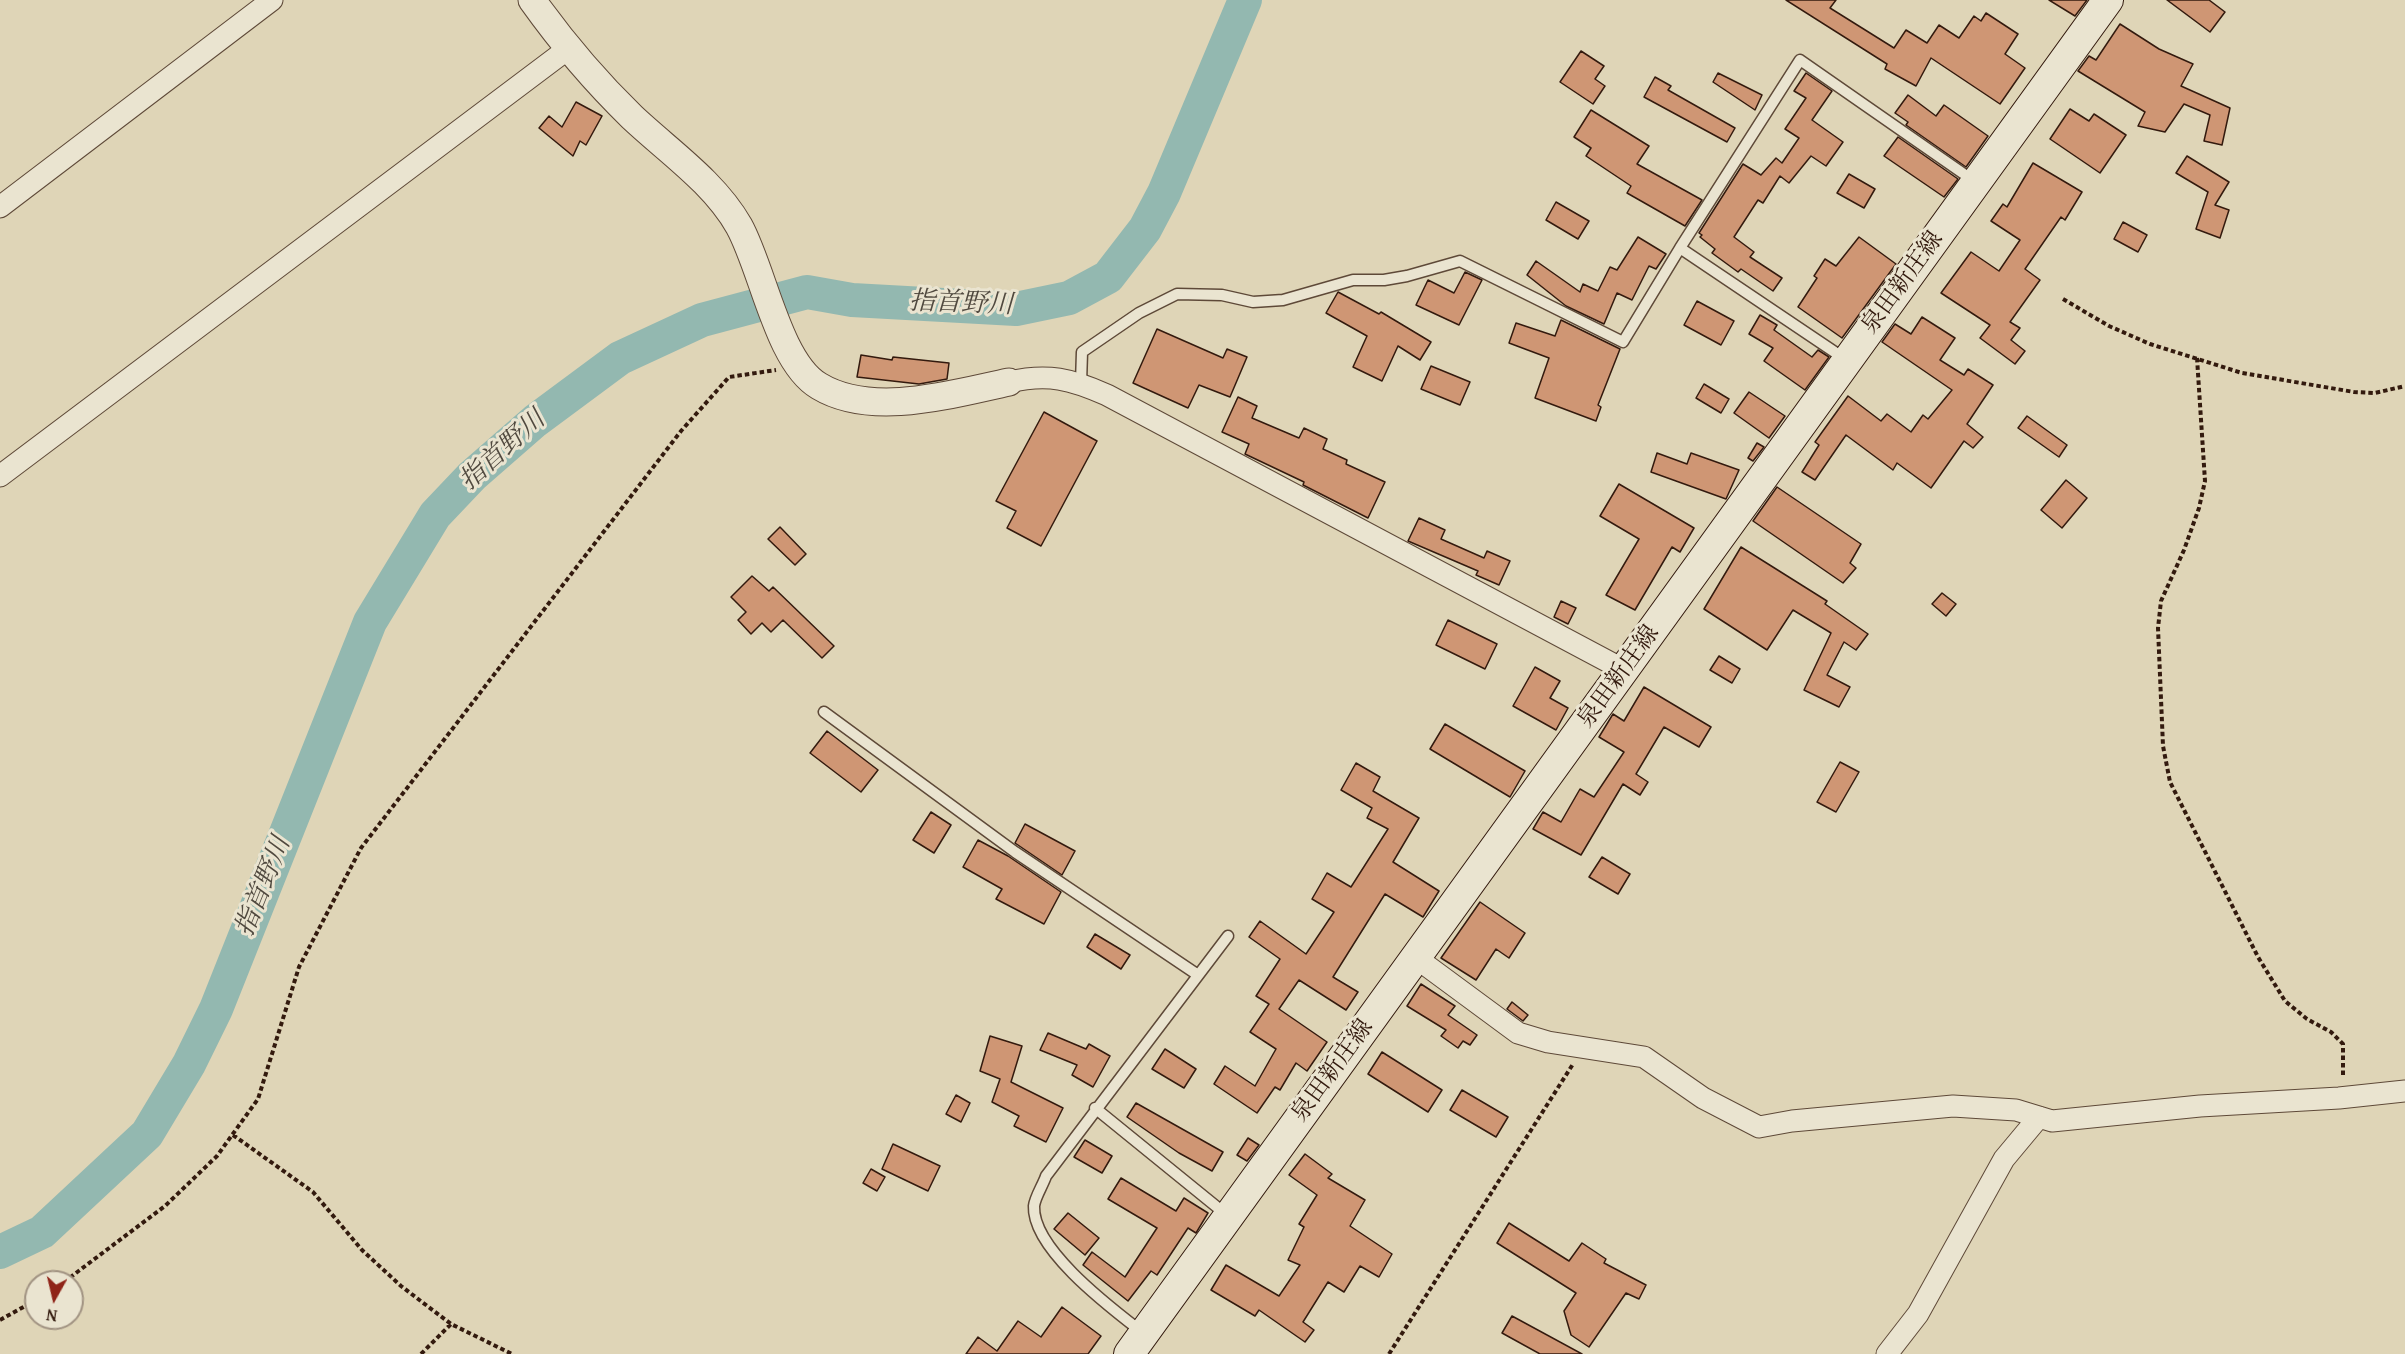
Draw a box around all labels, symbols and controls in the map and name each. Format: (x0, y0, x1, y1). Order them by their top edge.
street label: 泉田新庄線 (1856, 226, 1950, 340)
water label: 指首野川 (908, 287, 1014, 321)
water label: 指首野川 (454, 405, 552, 497)
street label: 泉田新庄線 (1572, 620, 1666, 734)
water label: 指首野川 (230, 833, 298, 941)
street label: 泉田新庄線 (1286, 1014, 1380, 1128)
north arrow (24, 1270, 84, 1330)
text: N (45, 1303, 59, 1328)

